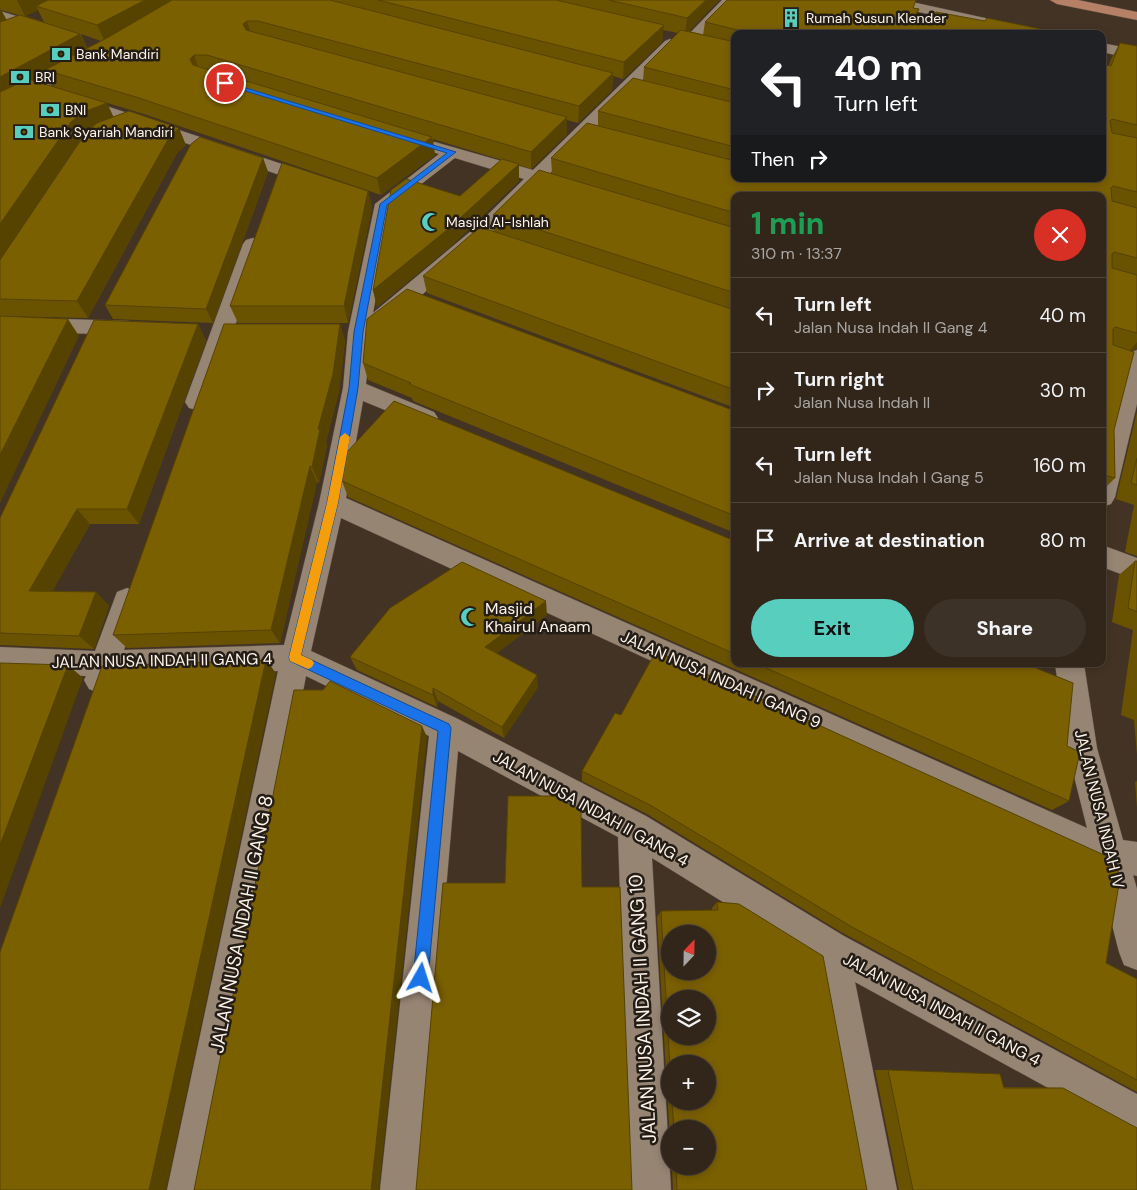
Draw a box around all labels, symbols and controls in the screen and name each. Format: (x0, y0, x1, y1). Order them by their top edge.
building icon: Rumah Susun Klender (780, 7, 802, 29)
place label: Rumah Susun Klender (806, 9, 946, 27)
bank icon: Bank Mandiri (50, 43, 72, 65)
place label: Bank Mandiri (76, 45, 159, 63)
text: 40 m (834, 45, 923, 91)
icon: left (751, 50, 816, 115)
pin (204, 62, 246, 104)
bank icon: BRI (9, 66, 31, 88)
place label: BRI (35, 68, 55, 86)
icon: arrive (211, 69, 239, 97)
text: Turn left (834, 89, 918, 118)
bank icon: BNI (39, 99, 61, 121)
place label: BNI (65, 101, 86, 119)
bank icon: Bank Syariah Mandiri (13, 121, 35, 143)
place label: Bank Syariah Mandiri (39, 123, 173, 141)
icon: right (804, 145, 832, 173)
text: Then (751, 147, 794, 172)
text: 1 min (751, 204, 824, 243)
button: close (1034, 209, 1086, 261)
mosque icon: Masjid Al-Ishlah (420, 211, 442, 233)
place label: Masjid Al-Ishlah (446, 213, 549, 231)
text: 310 m · 13:37 (751, 243, 842, 264)
text: Turn left (794, 292, 872, 317)
icon: left (751, 301, 779, 329)
text: 40 m (1039, 303, 1086, 328)
text: Jalan Nusa Indah II Gang 4 (794, 317, 987, 338)
text: Turn right (794, 367, 884, 392)
icon: right (751, 376, 779, 404)
text: 30 m (1040, 378, 1086, 403)
text: Jalan Nusa Indah II (794, 392, 930, 413)
text: Turn left (794, 442, 872, 467)
icon: left (751, 451, 779, 479)
text: 160 m (1033, 453, 1086, 478)
text: Jalan Nusa Indah I Gang 5 (794, 467, 984, 488)
icon: arrive (751, 526, 779, 554)
text: Arrive at destination (794, 528, 985, 553)
text: 80 m (1039, 528, 1086, 553)
place label: Masjid Khairul Anaam (485, 598, 590, 637)
button: Exit (751, 599, 914, 657)
button: Share (924, 599, 1086, 657)
mosque icon: Masjid Khairul Anaam (459, 606, 481, 628)
street label: JALAN NUSA INDAH I GANG 9 (617, 626, 824, 733)
street label: JALAN NUSA INDAH II GANG 4 (52, 648, 273, 673)
street label: JALAN NUSA INDAH IV (1070, 727, 1130, 891)
street label: JALAN NUSA INDAH II GANG 4 (489, 746, 693, 871)
street label: JALAN NUSA INDAH II GANG 8 (204, 793, 279, 1055)
street label: JALAN NUSA INDAH II GANG 10 (623, 874, 662, 1144)
north arrow (661, 925, 716, 980)
map controls (661, 925, 716, 1175)
street label: JALAN NUSA INDAH II GANG 4 (839, 948, 1044, 1071)
position arrow (394, 951, 446, 1003)
button: layers (661, 990, 716, 1045)
button: + (661, 1055, 716, 1110)
button: − (661, 1120, 716, 1175)

